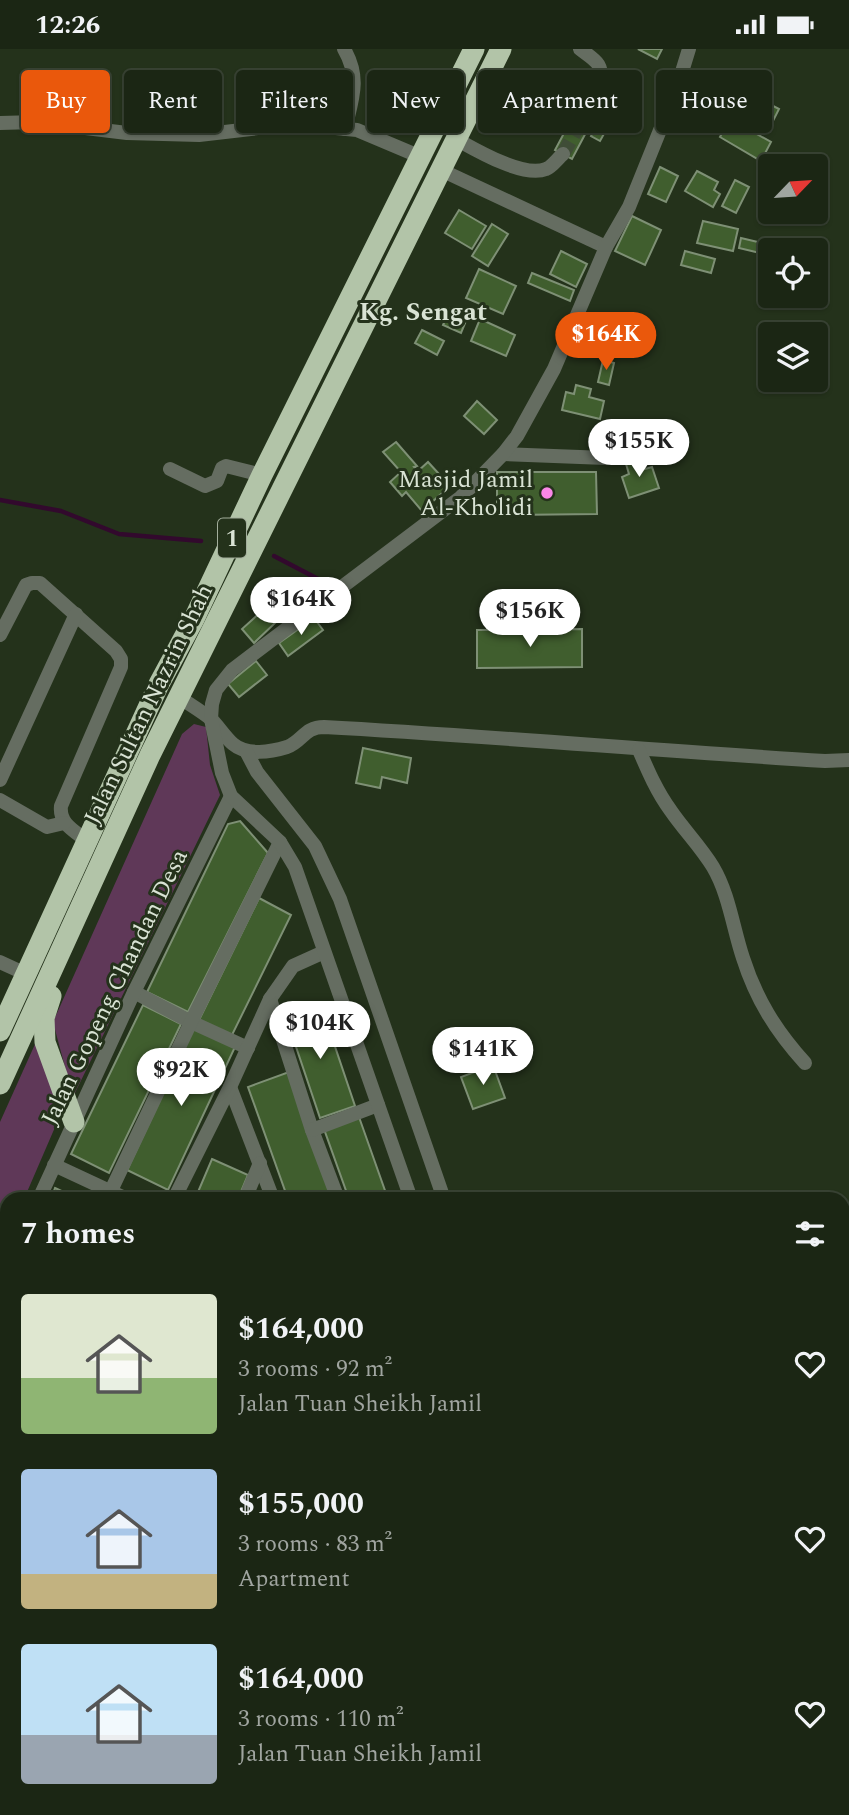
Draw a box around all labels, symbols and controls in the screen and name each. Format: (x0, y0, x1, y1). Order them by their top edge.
text: 12:26 (35, 5, 100, 45)
chip: Buy (21, 70, 110, 133)
chip: Rent (124, 70, 222, 133)
chip: Filters (236, 70, 353, 133)
chip: New (367, 70, 464, 133)
chip: Apartment (478, 70, 642, 133)
chip: House (656, 70, 772, 133)
north arrow (758, 154, 828, 224)
map controls (758, 154, 828, 392)
button: locate (758, 238, 828, 308)
district label: Kg. Sengat (359, 292, 487, 332)
pin: $164K (557, 313, 655, 372)
text: $164K (571, 317, 641, 352)
button: layers (758, 322, 828, 392)
pin: $155K (590, 419, 688, 479)
text: $155K (604, 424, 674, 459)
place label: Masjid Jamil Al-Kholidi (398, 462, 533, 526)
marker: Masjid Jamil Al-Kholidi (539, 485, 555, 501)
road number: 1 (218, 519, 246, 558)
pin: $164K (252, 577, 350, 637)
street label: Jalan Sultan Nazrin Shah (75, 578, 223, 831)
text: $164K (266, 582, 336, 617)
pin: $156K (481, 589, 579, 649)
text: $156K (495, 594, 565, 629)
street label: Jalan Gopeng Chandan Desa (32, 843, 198, 1132)
pin: $104K (271, 1002, 369, 1061)
text: $104K (285, 1006, 355, 1041)
pin: $141K (434, 1027, 532, 1087)
text: $141K (448, 1032, 518, 1067)
pin: $92K (140, 1049, 222, 1108)
text: $92K (153, 1053, 209, 1088)
text: 7 homes (21, 1211, 135, 1257)
icon: filters (791, 1215, 829, 1253)
text: $164,000 (238, 1306, 364, 1352)
icon: home (77, 1322, 161, 1406)
icon: heart (791, 1345, 829, 1383)
text: 3 rooms · 92 m² (238, 1352, 392, 1387)
text: Jalan Tuan Sheikh Jamil (238, 1387, 482, 1422)
text: $155,000 (238, 1481, 364, 1527)
icon: home (77, 1497, 161, 1581)
icon: heart (791, 1520, 829, 1558)
text: 3 rooms · 83 m² (238, 1527, 392, 1562)
text: Apartment (238, 1562, 350, 1597)
text: $164,000 (238, 1656, 364, 1702)
icon: home (77, 1672, 161, 1756)
icon: heart (791, 1695, 829, 1733)
text: 3 rooms · 110 m² (238, 1702, 404, 1737)
text: Jalan Tuan Sheikh Jamil (238, 1737, 482, 1772)

